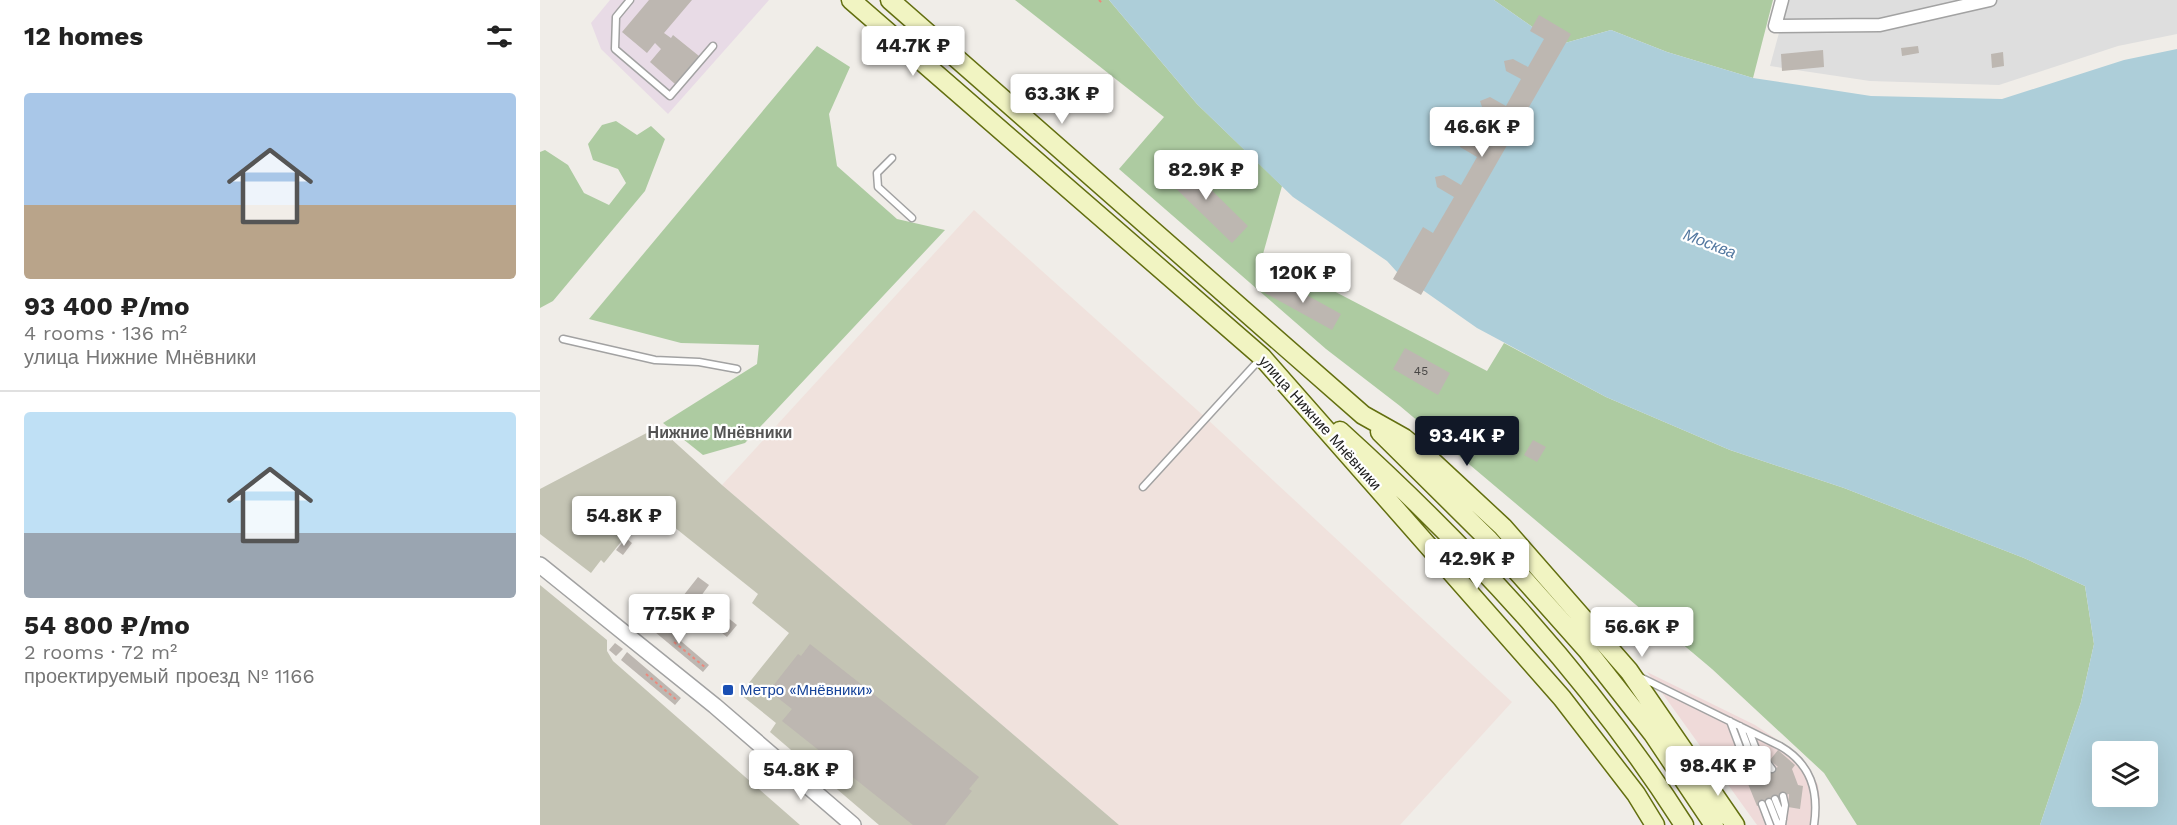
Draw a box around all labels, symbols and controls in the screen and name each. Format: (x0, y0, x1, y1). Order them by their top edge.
icon: filters (483, 20, 516, 53)
text: 12 homes (24, 21, 143, 51)
pin: 44.7K ₽ (858, 26, 968, 77)
text: 44.7K ₽ (876, 33, 950, 57)
pin: 63.3K ₽ (1007, 74, 1117, 125)
text: 63.3K ₽ (1024, 81, 1100, 105)
pin: 46.6K ₽ (1427, 107, 1537, 158)
text: 46.6K ₽ (1444, 114, 1520, 138)
icon: home (216, 132, 324, 240)
pin: 82.9K ₽ (1151, 150, 1261, 201)
text: 82.9K ₽ (1168, 157, 1244, 181)
water label: Москва (1681, 225, 1739, 262)
pin: 120K ₽ (1254, 253, 1352, 304)
text: 120K ₽ (1270, 260, 1336, 284)
text: 93 400 ₽/mo (24, 291, 190, 321)
text: 4 rooms · 136 m² (24, 321, 187, 345)
text: улица Нижние Мнёвники (24, 345, 257, 369)
street label: улица Нижние Мнёвники (1255, 352, 1385, 494)
house number: 45 (1414, 364, 1428, 378)
pin: 93.4K ₽ (1412, 416, 1522, 467)
district label: Нижние Мнёвники (648, 423, 792, 442)
text: 93.4K ₽ (1429, 423, 1505, 447)
icon: home (216, 451, 324, 559)
pin: 54.8K ₽ (569, 496, 679, 547)
text: 54.8K ₽ (586, 503, 662, 527)
pin: 42.9K ₽ (1422, 539, 1532, 590)
text: 42.9K ₽ (1439, 546, 1515, 570)
pin: 77.5K ₽ (624, 594, 734, 645)
text: 77.5K ₽ (643, 601, 715, 625)
pin: 56.6K ₽ (1587, 607, 1697, 658)
text: 54 800 ₽/mo (24, 610, 190, 640)
text: 56.6K ₽ (1604, 614, 1680, 638)
text: 2 rooms · 72 m² (24, 640, 177, 664)
text: проектируемый проезд № 1166 (24, 664, 315, 688)
place label: Метро «Мнёвники» (740, 681, 873, 699)
marker: Метро «Мнёвники» (721, 683, 735, 697)
map controls (2092, 741, 2158, 807)
button: layers (2092, 741, 2158, 807)
pin: 98.4K ₽ (1663, 746, 1773, 797)
pin: 54.8K ₽ (746, 750, 856, 801)
text: 98.4K ₽ (1680, 753, 1756, 777)
text: 54.8K ₽ (763, 757, 839, 781)

